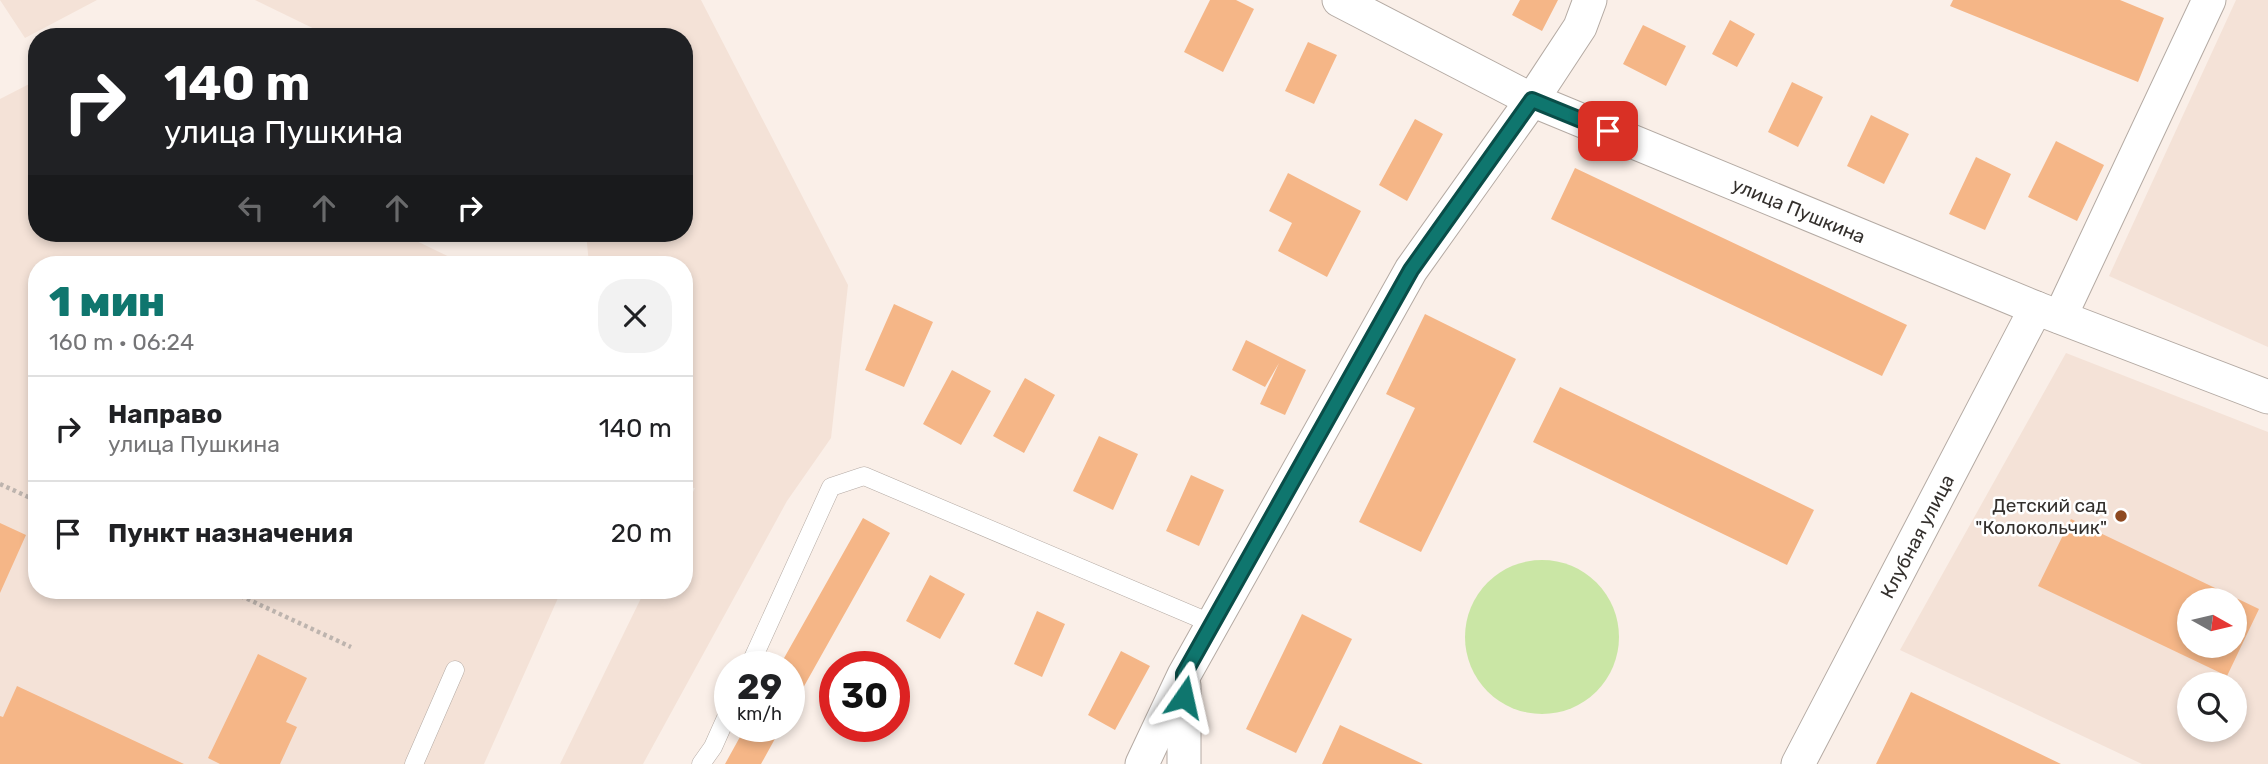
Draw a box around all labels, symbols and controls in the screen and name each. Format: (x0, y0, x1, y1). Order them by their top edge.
text: 140 m (164, 54, 310, 112)
icon: right (49, 56, 140, 147)
pin (1578, 101, 1638, 161)
icon: arrive (1589, 112, 1627, 150)
text: улица Пушкина (164, 113, 403, 151)
street label: улица Пушкина (1729, 172, 1869, 248)
icon: left (232, 189, 270, 227)
icon: ahead (305, 189, 343, 227)
icon: ahead (378, 189, 416, 227)
icon: right (451, 189, 489, 227)
text: 1 мин (49, 277, 165, 327)
button: close (598, 279, 672, 353)
text: 160 m · 06:24 (49, 328, 194, 356)
text: Направо (108, 399, 222, 430)
icon: right (49, 410, 87, 448)
text: 140 m (599, 413, 672, 444)
text: улица Пушкина (108, 430, 280, 458)
street label: Клубная улица (1875, 470, 1959, 602)
place label: Детский сад "Колокольчик" (1975, 494, 2107, 539)
marker: Детский сад "Колокольчик" (2113, 508, 2129, 524)
icon: arrive (49, 515, 87, 553)
text: Пункт назначения (108, 518, 353, 549)
text: 20 m (611, 518, 672, 549)
north arrow (2177, 588, 2247, 658)
map controls (2177, 588, 2247, 742)
speed limit sign: 30 (819, 651, 910, 742)
position arrow (1147, 660, 1221, 734)
text: 29 (737, 666, 782, 708)
button: search (2177, 672, 2247, 742)
text: km/h (737, 703, 782, 725)

